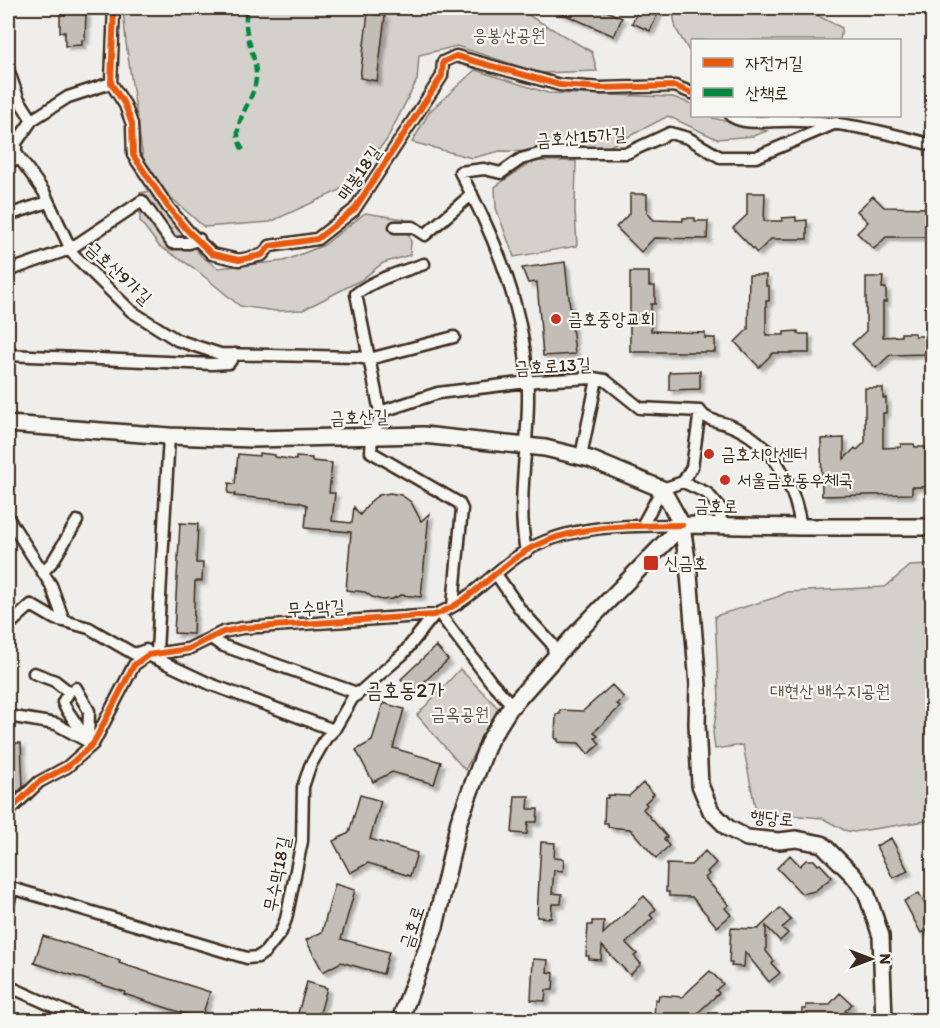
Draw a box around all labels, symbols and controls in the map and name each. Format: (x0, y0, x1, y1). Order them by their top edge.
park label: 응봉산공원 (473, 24, 545, 46)
legend (691, 39, 901, 117)
text: 자전거길 (745, 52, 803, 74)
text: 산책로 (745, 82, 788, 104)
street label: 금호산15가길 (535, 123, 627, 151)
street label: 매봉18길 (332, 141, 386, 205)
street label: 금호산9가길 (82, 237, 157, 309)
place label: 금호중앙교회 (568, 308, 655, 330)
marker: 금호중앙교회 (549, 312, 563, 326)
street label: 금호로13길 (514, 353, 592, 379)
street label: 금호산길 (330, 405, 389, 429)
place label: 금호치안센터 (721, 443, 808, 465)
marker: 금호치안센터 (702, 447, 716, 461)
place label: 서울금호동우체국 (737, 469, 853, 491)
marker: 서울금호동우체국 (718, 473, 732, 487)
street label: 금호로 (694, 495, 738, 517)
place label: 신금호 (664, 552, 707, 574)
marker: 신금호 (642, 554, 660, 572)
street label: 무수막길 (286, 595, 346, 621)
district label: 금호동2가 (366, 677, 444, 702)
park label: 대현산 배수지공원 (770, 680, 890, 702)
park label: 금옥공원 (431, 703, 489, 725)
street label: 행당로 (749, 805, 795, 831)
street label: 무수막18길 (259, 834, 295, 913)
street label: 금호로 (395, 903, 429, 951)
north arrow (841, 929, 901, 989)
text: N (876, 954, 895, 964)

